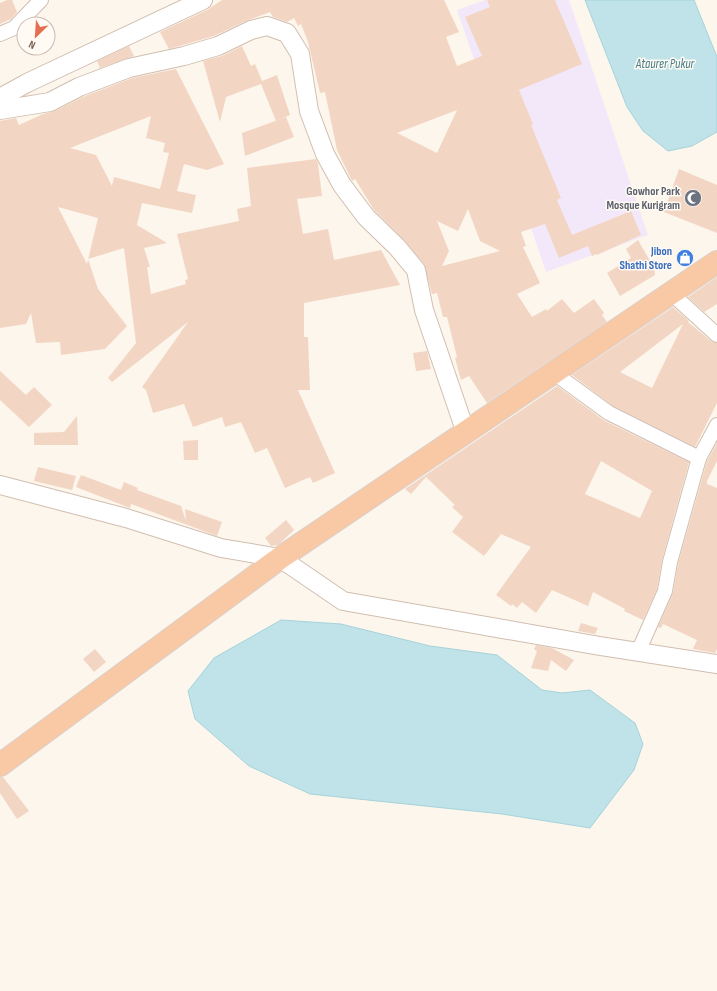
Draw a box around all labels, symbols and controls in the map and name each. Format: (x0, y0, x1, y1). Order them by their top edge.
north arrow (16, 16, 56, 56)
text: N (26, 37, 37, 52)
water label: Ataurer Pukur (635, 56, 696, 72)
place label: Gowhor Park Mosque Kurigram (607, 184, 680, 213)
mosque icon: Gowhor Park Mosque Kurigram (683, 188, 703, 208)
place label: Jibon Shathi Store (619, 244, 672, 273)
shop icon: Jibon Shathi Store (675, 248, 695, 268)

